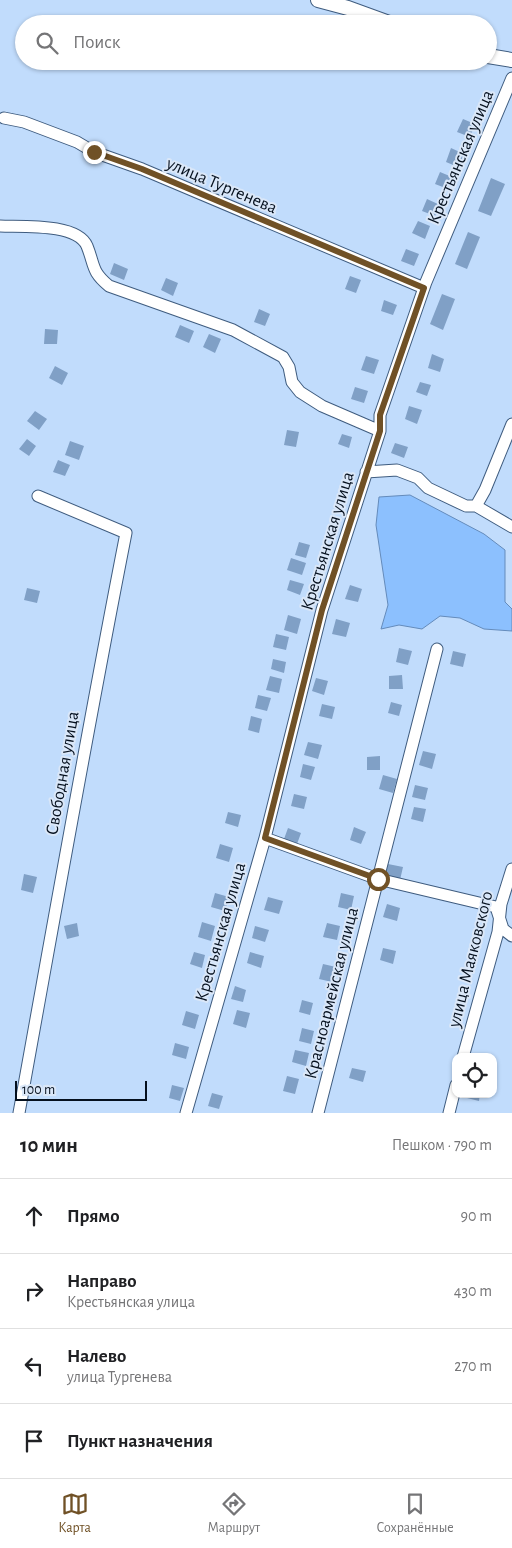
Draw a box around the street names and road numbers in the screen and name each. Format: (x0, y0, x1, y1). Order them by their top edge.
street label: Крестьянская улица (425, 88, 497, 227)
street label: улица Тургенева (163, 154, 280, 217)
street label: Крестьянская улица (298, 470, 358, 613)
street label: Свободная улица (42, 710, 83, 836)
street label: Крестьянская улица (192, 861, 249, 1004)
street label: улица Маяковского (445, 889, 497, 1030)
street label: Красноармейская улица (302, 906, 362, 1081)

